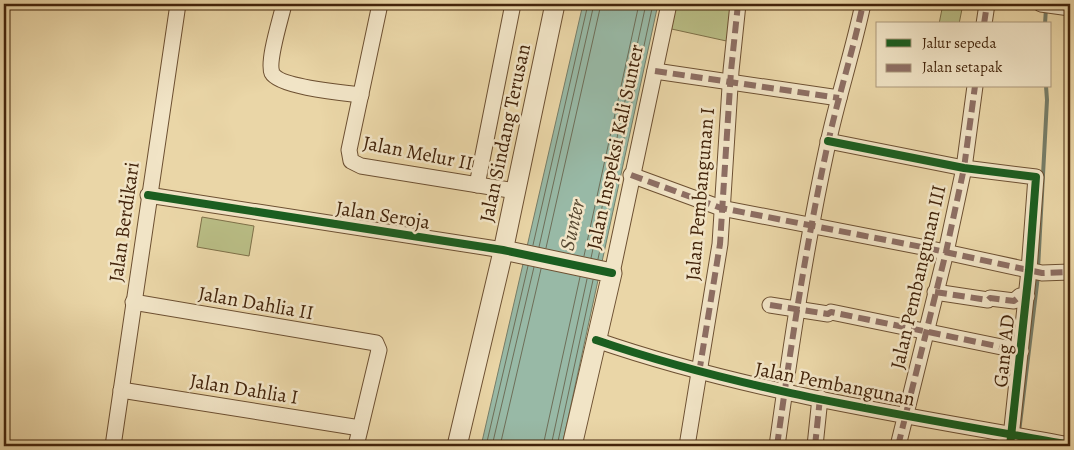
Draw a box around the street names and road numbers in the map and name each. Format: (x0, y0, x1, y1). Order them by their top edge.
street label: Jalan Sindang Terusan (473, 41, 537, 225)
street label: Jalan Inspeksi Kali Sunter (580, 42, 650, 252)
street label: Jalan Pembangunan I (679, 106, 721, 282)
street label: Jalan Melur II (361, 129, 475, 177)
street label: Jalan Berdikari (102, 160, 146, 284)
street label: Jalan Pembangunan III (884, 182, 952, 372)
street label: Jalan Seroja (334, 194, 433, 236)
street label: Jalan Dahlia II (196, 280, 316, 326)
street label: Gang AD (987, 313, 1021, 389)
street label: Jalan Pembangunan (753, 355, 917, 413)
street label: Jalan Dahlia I (188, 367, 300, 411)

